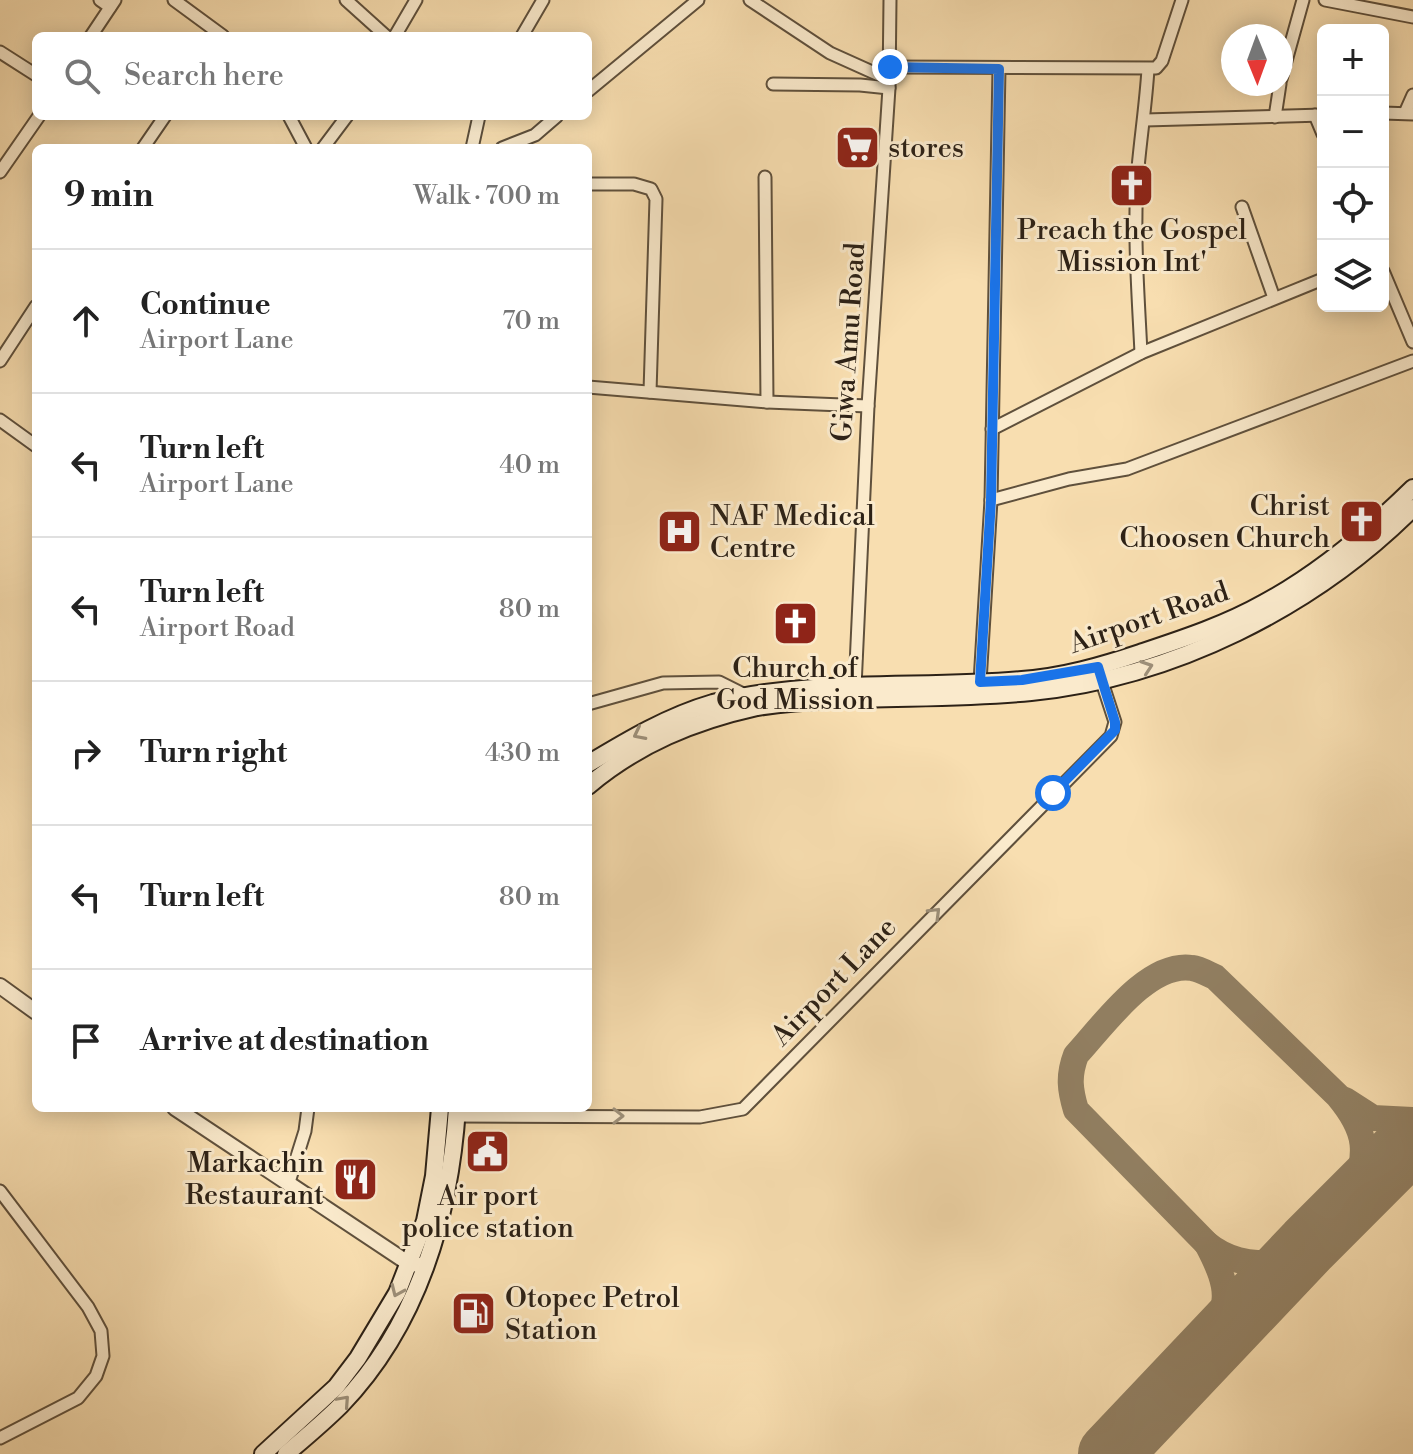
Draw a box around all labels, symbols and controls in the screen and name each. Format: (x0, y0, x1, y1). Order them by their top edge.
north arrow (1221, 24, 1293, 96)
map controls (1317, 24, 1389, 312)
button: + (1317, 24, 1389, 96)
search box (32, 32, 592, 120)
route end (872, 49, 908, 85)
icon: search (60, 54, 104, 98)
text: Search here (124, 57, 284, 95)
button: − (1317, 96, 1389, 168)
supermarket icon: stores (833, 124, 881, 172)
place label: stores (888, 131, 964, 166)
church icon: Preach the Gospel Mission Int' (1108, 161, 1156, 209)
button: locate (1317, 168, 1389, 240)
text: 9 min (64, 175, 154, 217)
text: Walk · 700 m (414, 180, 560, 212)
place label: Preach the Gospel Mission Int' (1017, 213, 1247, 280)
button: layers (1317, 240, 1389, 312)
street label: Giwa Amu Road (825, 241, 873, 443)
text: Continue (140, 286, 271, 324)
icon: ahead (64, 299, 108, 343)
text: 70 m (502, 305, 560, 337)
text: Airport Lane (140, 324, 294, 356)
text: Turn left (140, 430, 264, 468)
icon: left (64, 443, 108, 487)
text: 40 m (499, 449, 560, 481)
text: Airport Lane (140, 468, 294, 500)
place label: Christ Choosen Church (1119, 489, 1330, 556)
church icon: Christ Choosen Church (1337, 498, 1385, 546)
place label: NAF Medical Centre (710, 499, 875, 566)
hospital icon: NAF Medical Centre (655, 508, 703, 556)
text: Turn left (140, 574, 264, 612)
street label: Airport Road (1064, 574, 1234, 662)
icon: left (64, 587, 108, 631)
text: 80 m (499, 593, 560, 625)
church icon: Church of God Mission (771, 600, 819, 648)
text: Airport Road (140, 612, 295, 644)
place label: Church of God Mission (716, 651, 874, 718)
one-way arrow (1139, 661, 1153, 677)
one-way arrow (633, 724, 648, 740)
icon: right (64, 731, 108, 775)
text: Turn right (140, 734, 287, 772)
text: 430 m (485, 737, 560, 769)
route start (1035, 775, 1071, 811)
icon: left (64, 875, 108, 919)
text: Turn left (140, 878, 264, 916)
text: 80 m (499, 881, 560, 913)
one-way arrow (926, 908, 940, 922)
street label: Airport Lane (763, 910, 904, 1054)
icon: arrive (64, 1019, 108, 1063)
text: Arrive at destination (140, 1022, 429, 1060)
one-way arrow (612, 1108, 625, 1125)
public building icon: Air port police station (464, 1128, 512, 1176)
place label: Markachin Restaurant (185, 1146, 324, 1213)
restaurant icon: Markachin Restaurant (331, 1155, 379, 1203)
place label: Air port police station (402, 1179, 574, 1246)
place label: Otopec Petrol Station (505, 1281, 680, 1348)
one-way arrow (391, 1283, 407, 1297)
fuel station icon: Otopec Petrol Station (450, 1290, 498, 1338)
one-way arrow (334, 1396, 348, 1411)

